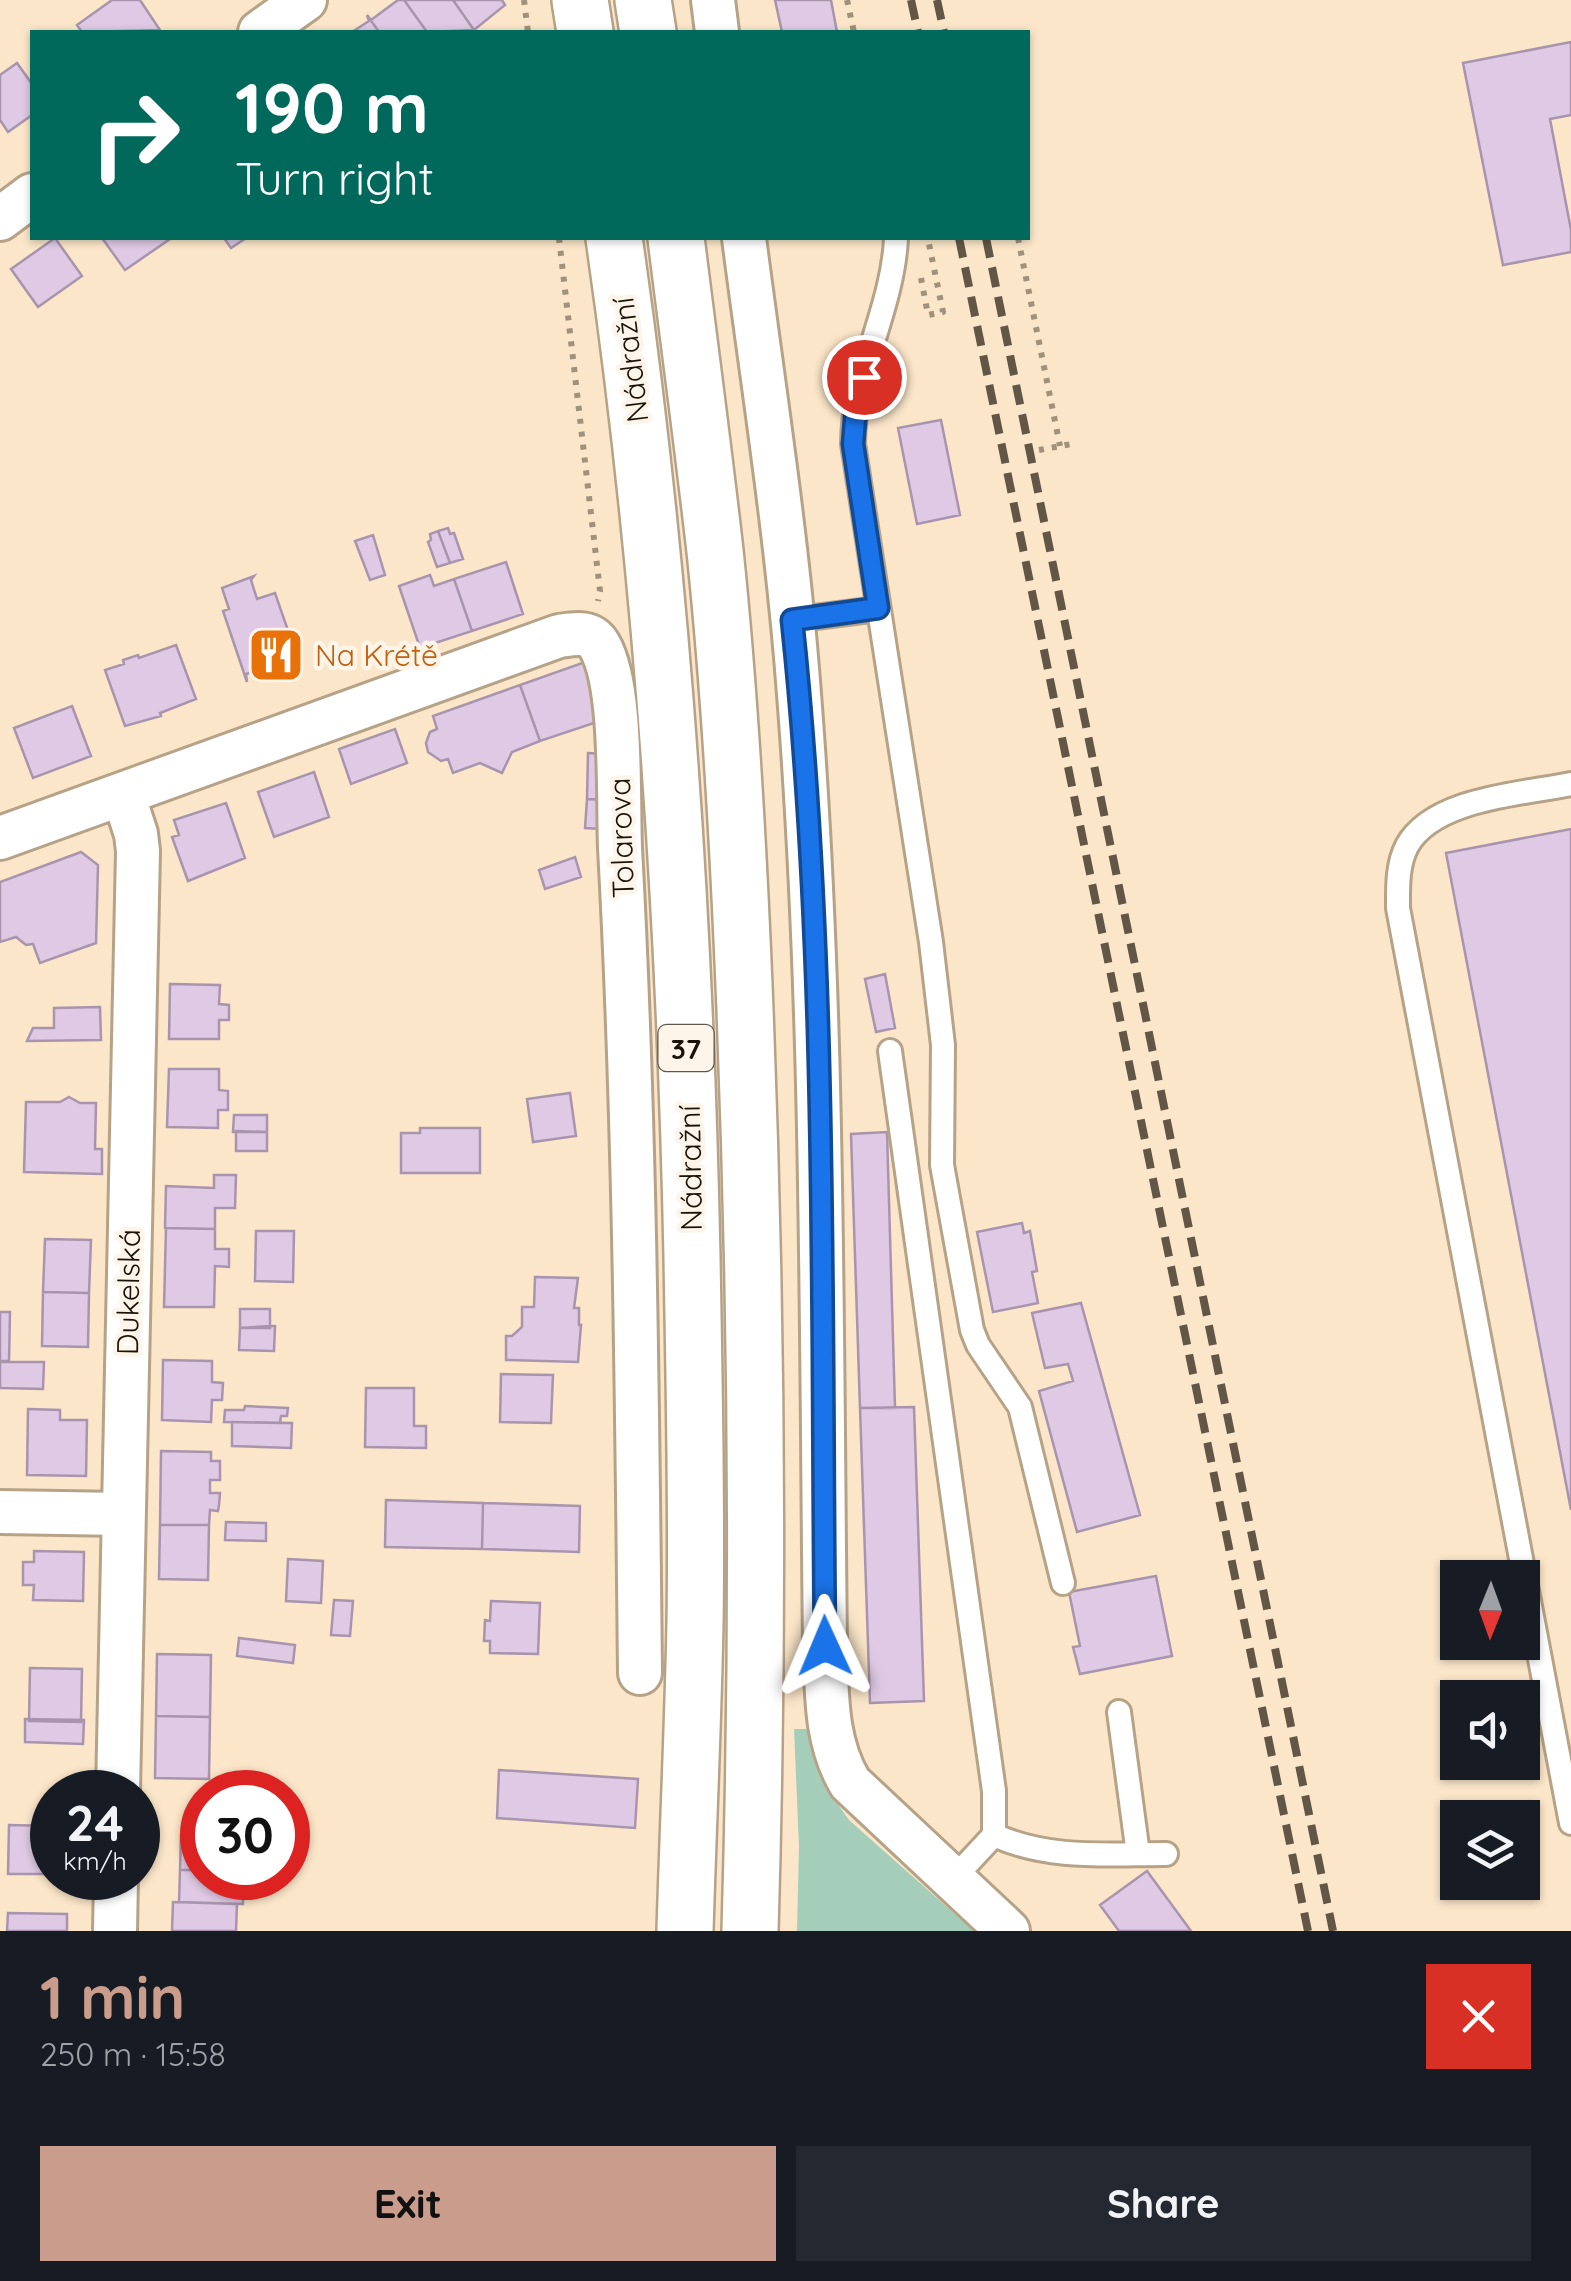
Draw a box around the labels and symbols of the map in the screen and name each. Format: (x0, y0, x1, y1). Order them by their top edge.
street label: Nádražní (603, 295, 657, 425)
pin (822, 335, 907, 420)
restaurant icon: Na Krétě (246, 625, 306, 685)
place label: Na Krétě (315, 636, 438, 674)
street label: Tolarova (600, 777, 642, 899)
road number: 37 (658, 1025, 714, 1071)
street label: Nádražní (670, 1104, 710, 1231)
street label: Dukelská (108, 1229, 148, 1355)
north arrow (1440, 1560, 1540, 1660)
position arrow (773, 1594, 877, 1698)
speed limit sign: 30 (180, 1770, 310, 1900)

